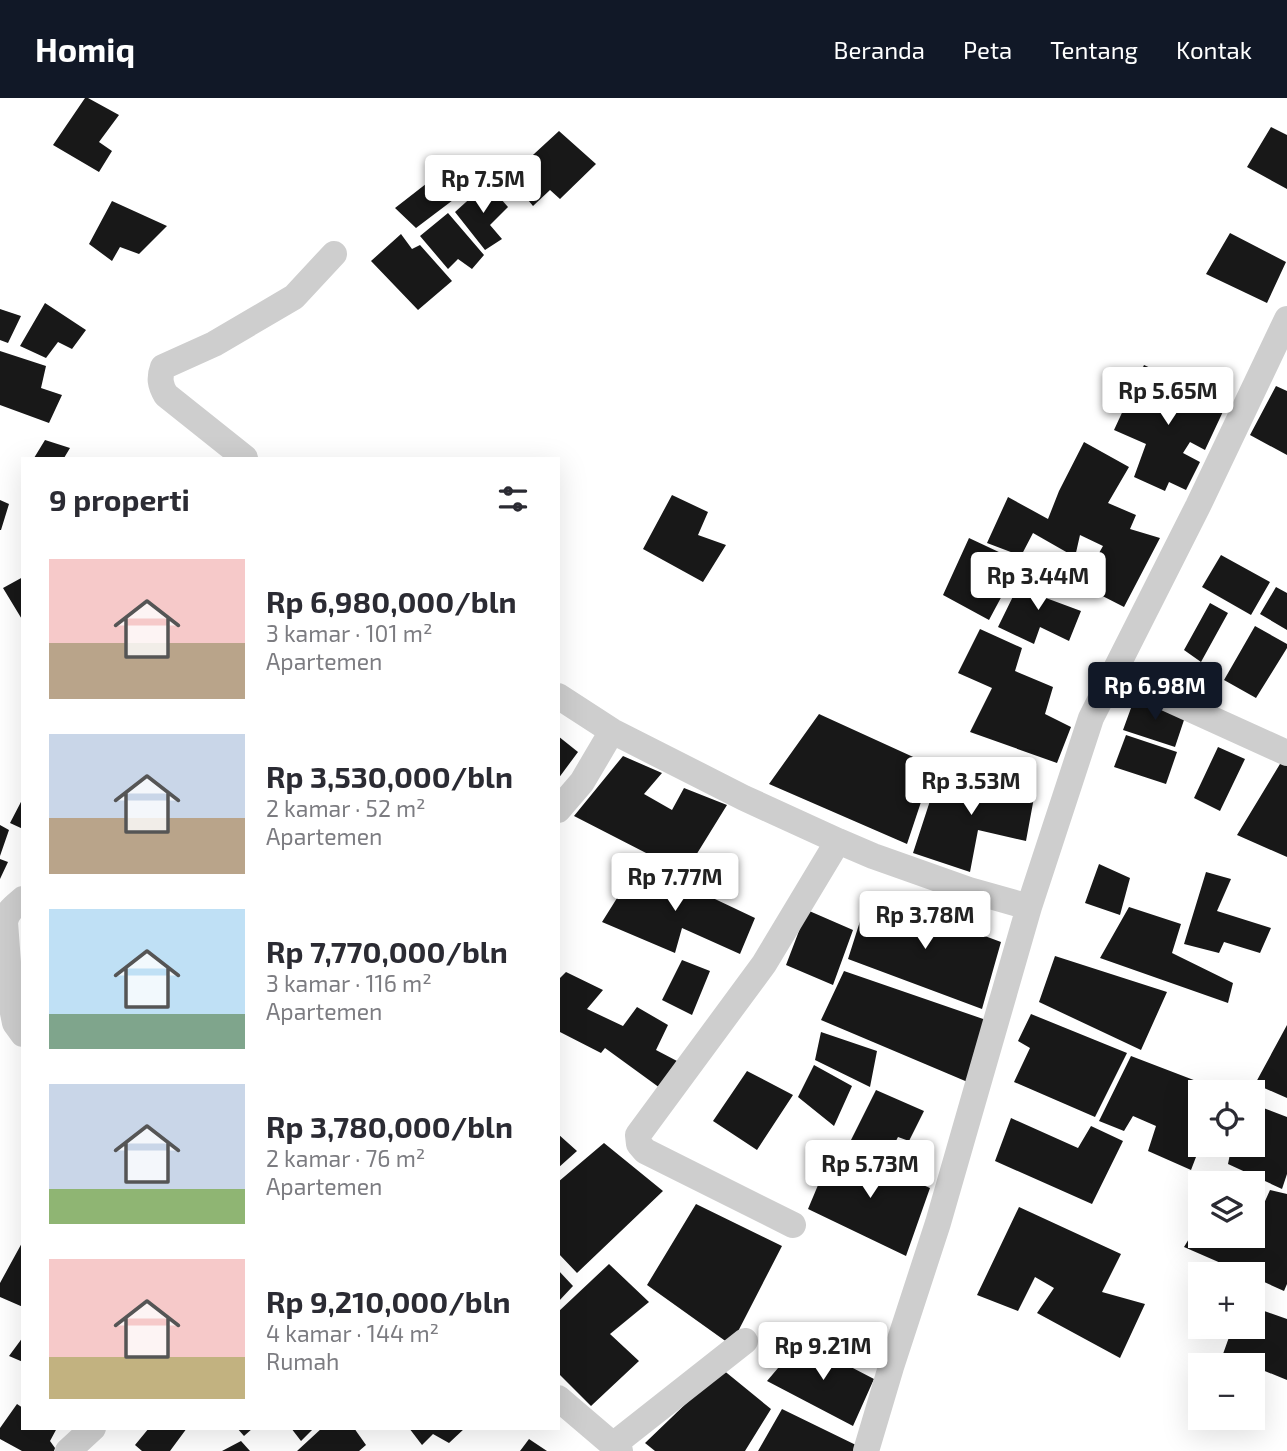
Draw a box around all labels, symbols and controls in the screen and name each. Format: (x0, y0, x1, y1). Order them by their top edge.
text: Homiq (35, 29, 135, 69)
text: Beranda (834, 35, 925, 64)
text: Peta (963, 35, 1012, 64)
text: Tentang (1050, 35, 1138, 64)
text: Kontak (1176, 35, 1252, 64)
pin: Rp 7.5M (418, 156, 548, 215)
text: Rp 7.5M (441, 164, 525, 192)
pin: Rp 5.65M (1096, 368, 1240, 427)
text: Rp 5.65M (1118, 376, 1218, 404)
icon: filters (494, 480, 532, 518)
text: 9 properti (49, 481, 190, 517)
pin: Rp 3.44M (966, 552, 1110, 612)
text: Rp 3.44M (987, 561, 1089, 589)
text: Rp 6,980,000/bln (266, 583, 517, 619)
icon: home (105, 587, 189, 671)
text: 3 kamar · 101 m² (266, 619, 432, 647)
text: Apartemen (266, 647, 382, 675)
pin: Rp 6.98M (1083, 662, 1227, 722)
text: Rp 6.98M (1104, 671, 1206, 699)
text: Rp 3,530,000/bln (266, 758, 513, 794)
pin: Rp 3.53M (899, 758, 1043, 817)
icon: home (105, 762, 189, 846)
text: Rp 3.53M (921, 766, 1021, 794)
text: 2 kamar · 52 m² (266, 794, 426, 822)
text: Apartemen (266, 822, 382, 850)
pin: Rp 7.77M (603, 854, 747, 913)
text: Rp 7.77M (627, 862, 723, 890)
pin: Rp 3.78M (853, 892, 997, 951)
text: Rp 3.78M (875, 900, 975, 928)
text: Rp 7,770,000/bln (266, 933, 508, 969)
icon: home (105, 937, 189, 1021)
text: 3 kamar · 116 m² (266, 969, 432, 997)
text: Apartemen (266, 997, 382, 1025)
map controls (1188, 1080, 1265, 1430)
button: locate (1188, 1080, 1265, 1157)
text: Rp 3,780,000/bln (266, 1108, 513, 1144)
icon: home (105, 1112, 189, 1196)
pin: Rp 5.73M (798, 1140, 942, 1200)
text: 2 kamar · 76 m² (266, 1144, 425, 1172)
text: Rp 5.73M (821, 1149, 919, 1177)
button: layers (1188, 1171, 1265, 1248)
text: Apartemen (266, 1172, 382, 1200)
button: + (1188, 1262, 1265, 1339)
text: Rp 9,210,000/bln (266, 1283, 511, 1319)
icon: home (105, 1287, 189, 1371)
text: 4 kamar · 144 m² (266, 1319, 439, 1347)
pin: Rp 9.21M (751, 1322, 895, 1382)
text: Rp 9.21M (774, 1331, 872, 1359)
text: Rumah (266, 1347, 339, 1375)
button: − (1188, 1353, 1265, 1430)

